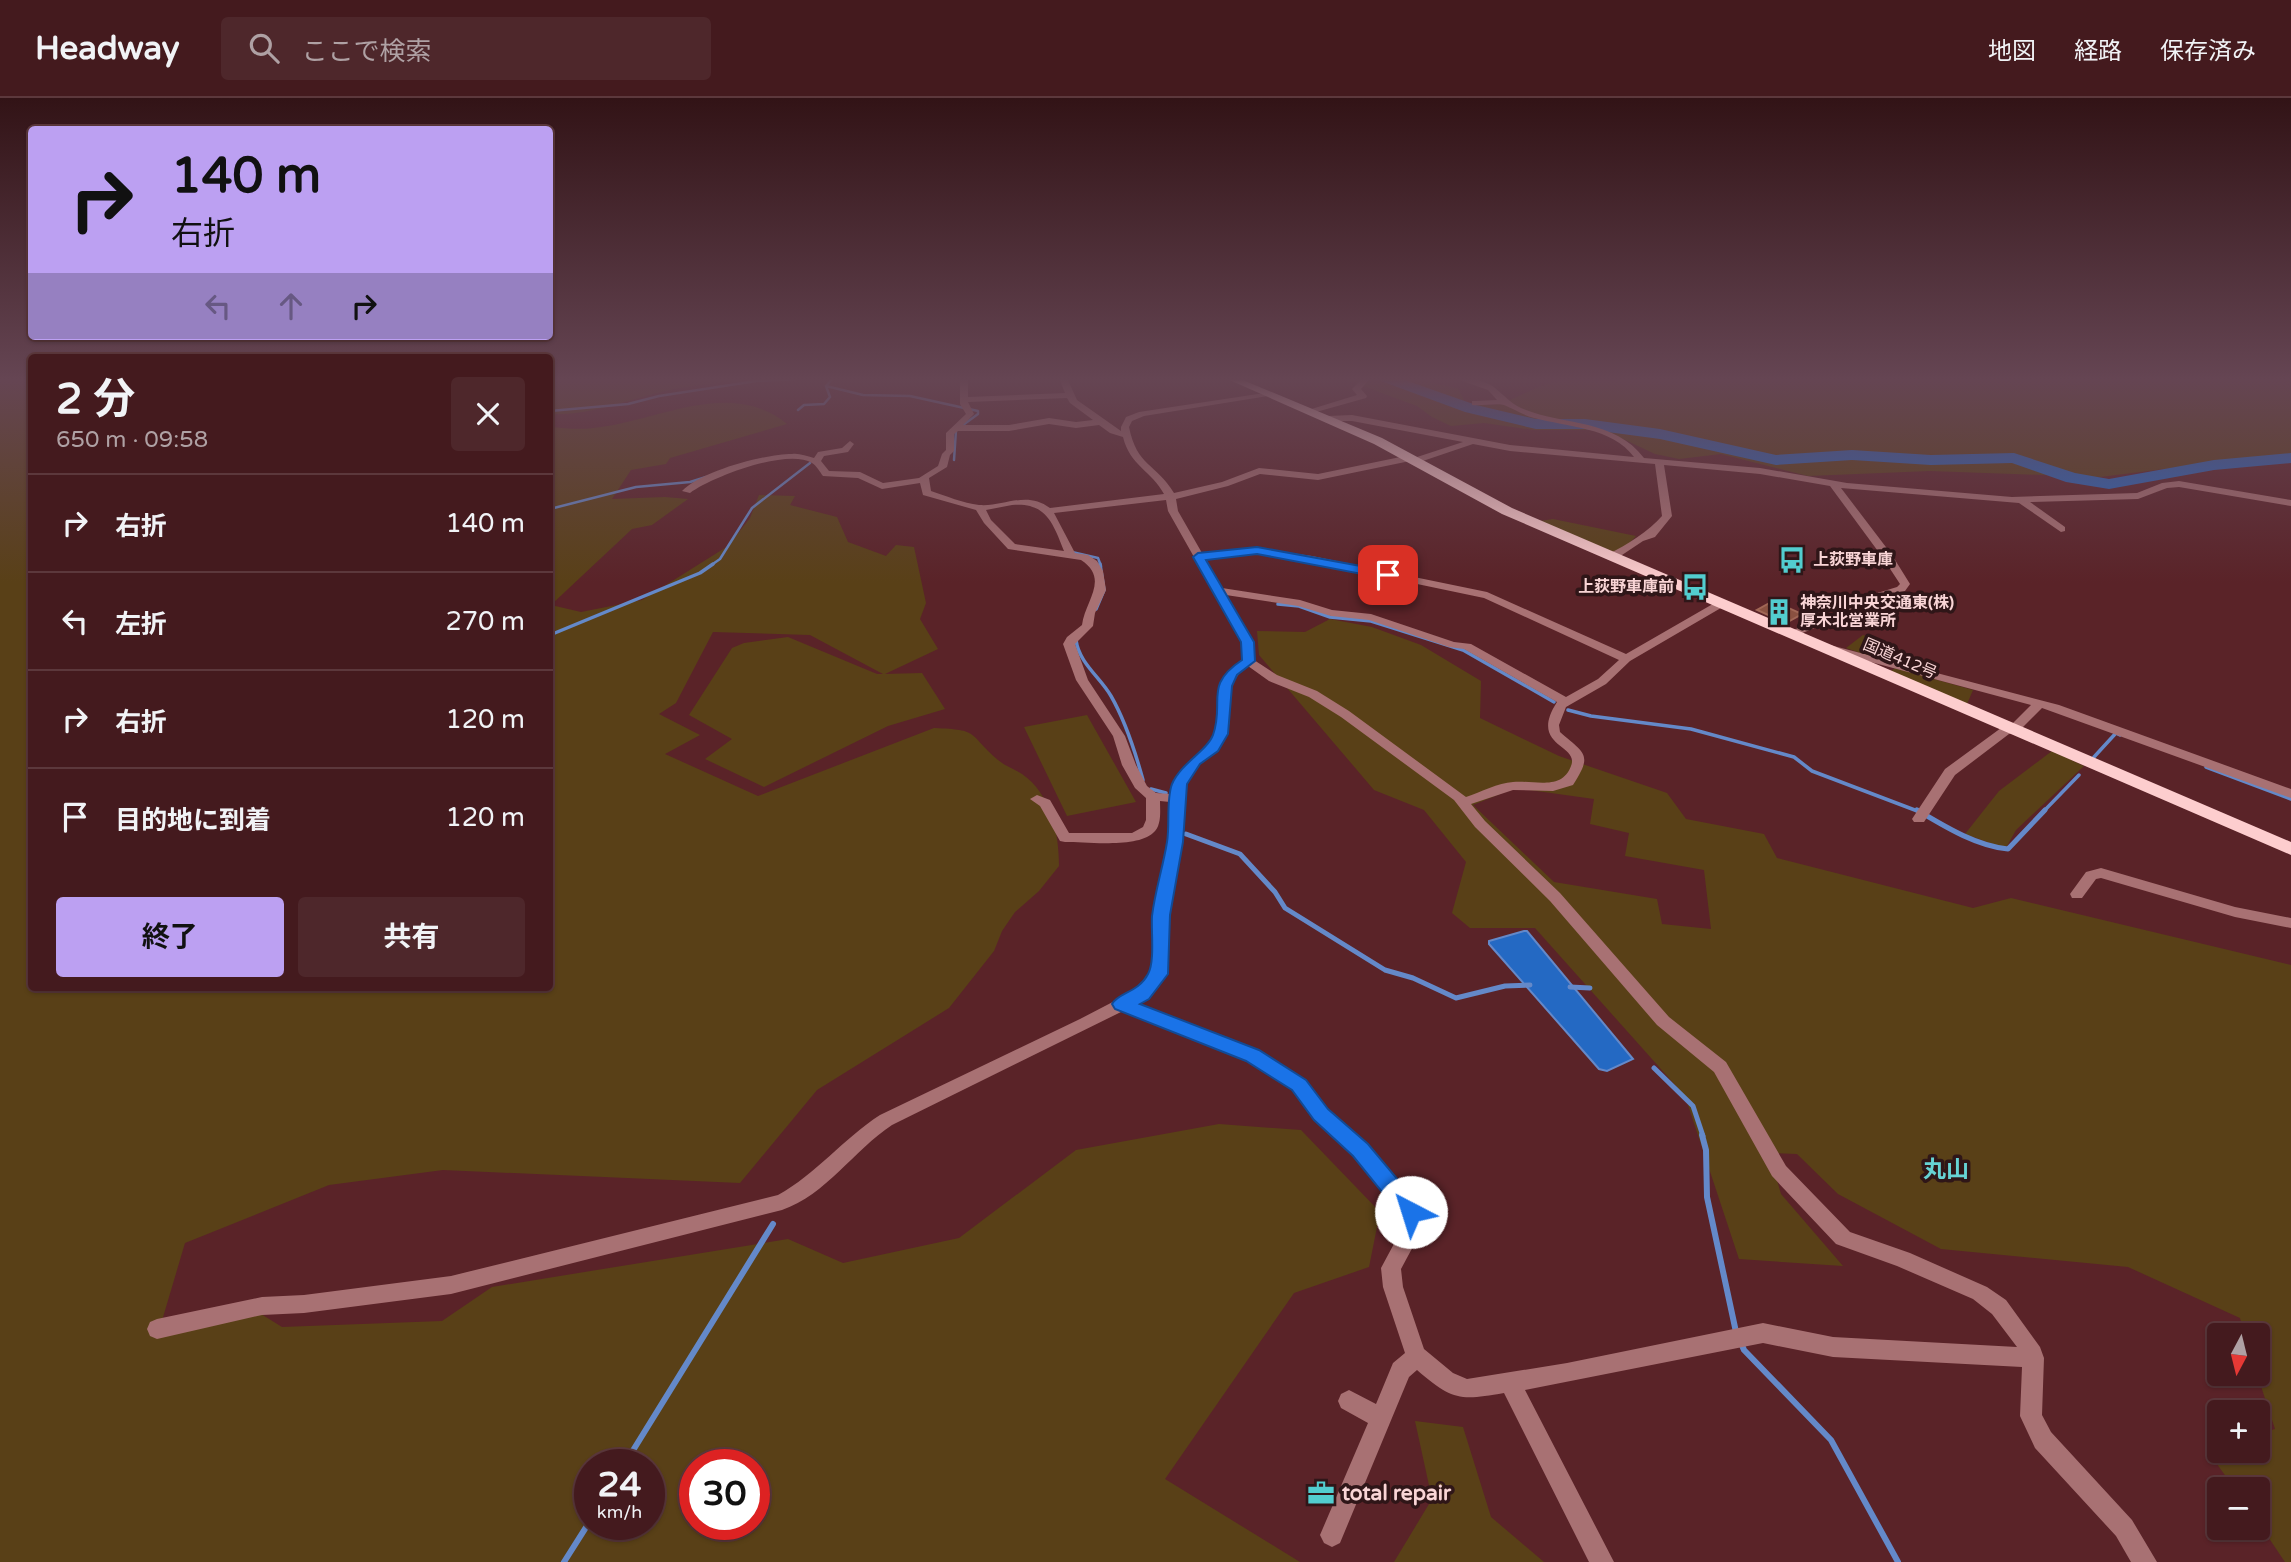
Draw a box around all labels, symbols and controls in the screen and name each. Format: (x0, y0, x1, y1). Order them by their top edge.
search box (221, 17, 711, 80)
text: Headway (35, 29, 179, 68)
icon: search (245, 29, 283, 67)
text: ここで検索 (301, 36, 431, 67)
text: 地図 (1988, 37, 2036, 66)
text: 経路 (2074, 37, 2122, 66)
text: 保存済み (2160, 37, 2256, 66)
text: 140 m (171, 147, 321, 206)
icon: right (56, 154, 147, 245)
text: 右折 (171, 215, 235, 253)
icon: left (199, 287, 237, 325)
icon: ahead (272, 287, 310, 325)
icon: right (345, 287, 383, 325)
text: 2 分 (56, 374, 135, 425)
button: close (451, 377, 525, 451)
text: 650 m · 09:58 (56, 426, 208, 454)
icon: right (56, 504, 94, 542)
text: 140 m (445, 508, 525, 539)
text: 右折 (115, 511, 167, 542)
pin (1358, 545, 1418, 605)
bus stop icon: 上荻野車庫 (1777, 545, 1807, 575)
place label: 上荻野車庫 (1813, 550, 1893, 570)
icon: arrive (1369, 556, 1407, 594)
bus stop icon: 上荻野車庫前 (1680, 572, 1710, 602)
place label: 上荻野車庫前 (1578, 577, 1674, 597)
place label: 神奈川中央交通東(株) 厚木北営業所 (1800, 593, 1954, 631)
building icon: 神奈川中央交通東(株) 厚木北営業所 (1764, 597, 1794, 627)
icon: left (56, 602, 94, 640)
text: 270 m (445, 606, 525, 637)
text: 左折 (115, 609, 167, 640)
street label: 国道412号 (1860, 635, 1940, 683)
icon: right (56, 700, 94, 738)
text: 120 m (445, 704, 525, 735)
text: 右折 (115, 707, 167, 738)
icon: arrive (56, 798, 94, 836)
text: 120 m (445, 802, 525, 833)
text: 目的地に到着 (115, 805, 271, 836)
button: 終了 (56, 897, 284, 977)
button: 共有 (298, 897, 525, 977)
district label: 丸山 (1923, 1156, 1969, 1184)
position arrow (1374, 1175, 1448, 1249)
north arrow (2207, 1323, 2270, 1386)
map controls (2207, 1323, 2270, 1540)
button: + (2207, 1400, 2270, 1463)
speed limit sign: 30 (679, 1449, 770, 1540)
text: 24 (598, 1464, 641, 1506)
button: − (2207, 1477, 2270, 1540)
office icon: total repair (1306, 1478, 1336, 1508)
place label: total repair (1342, 1481, 1452, 1506)
text: km/h (597, 1501, 642, 1523)

